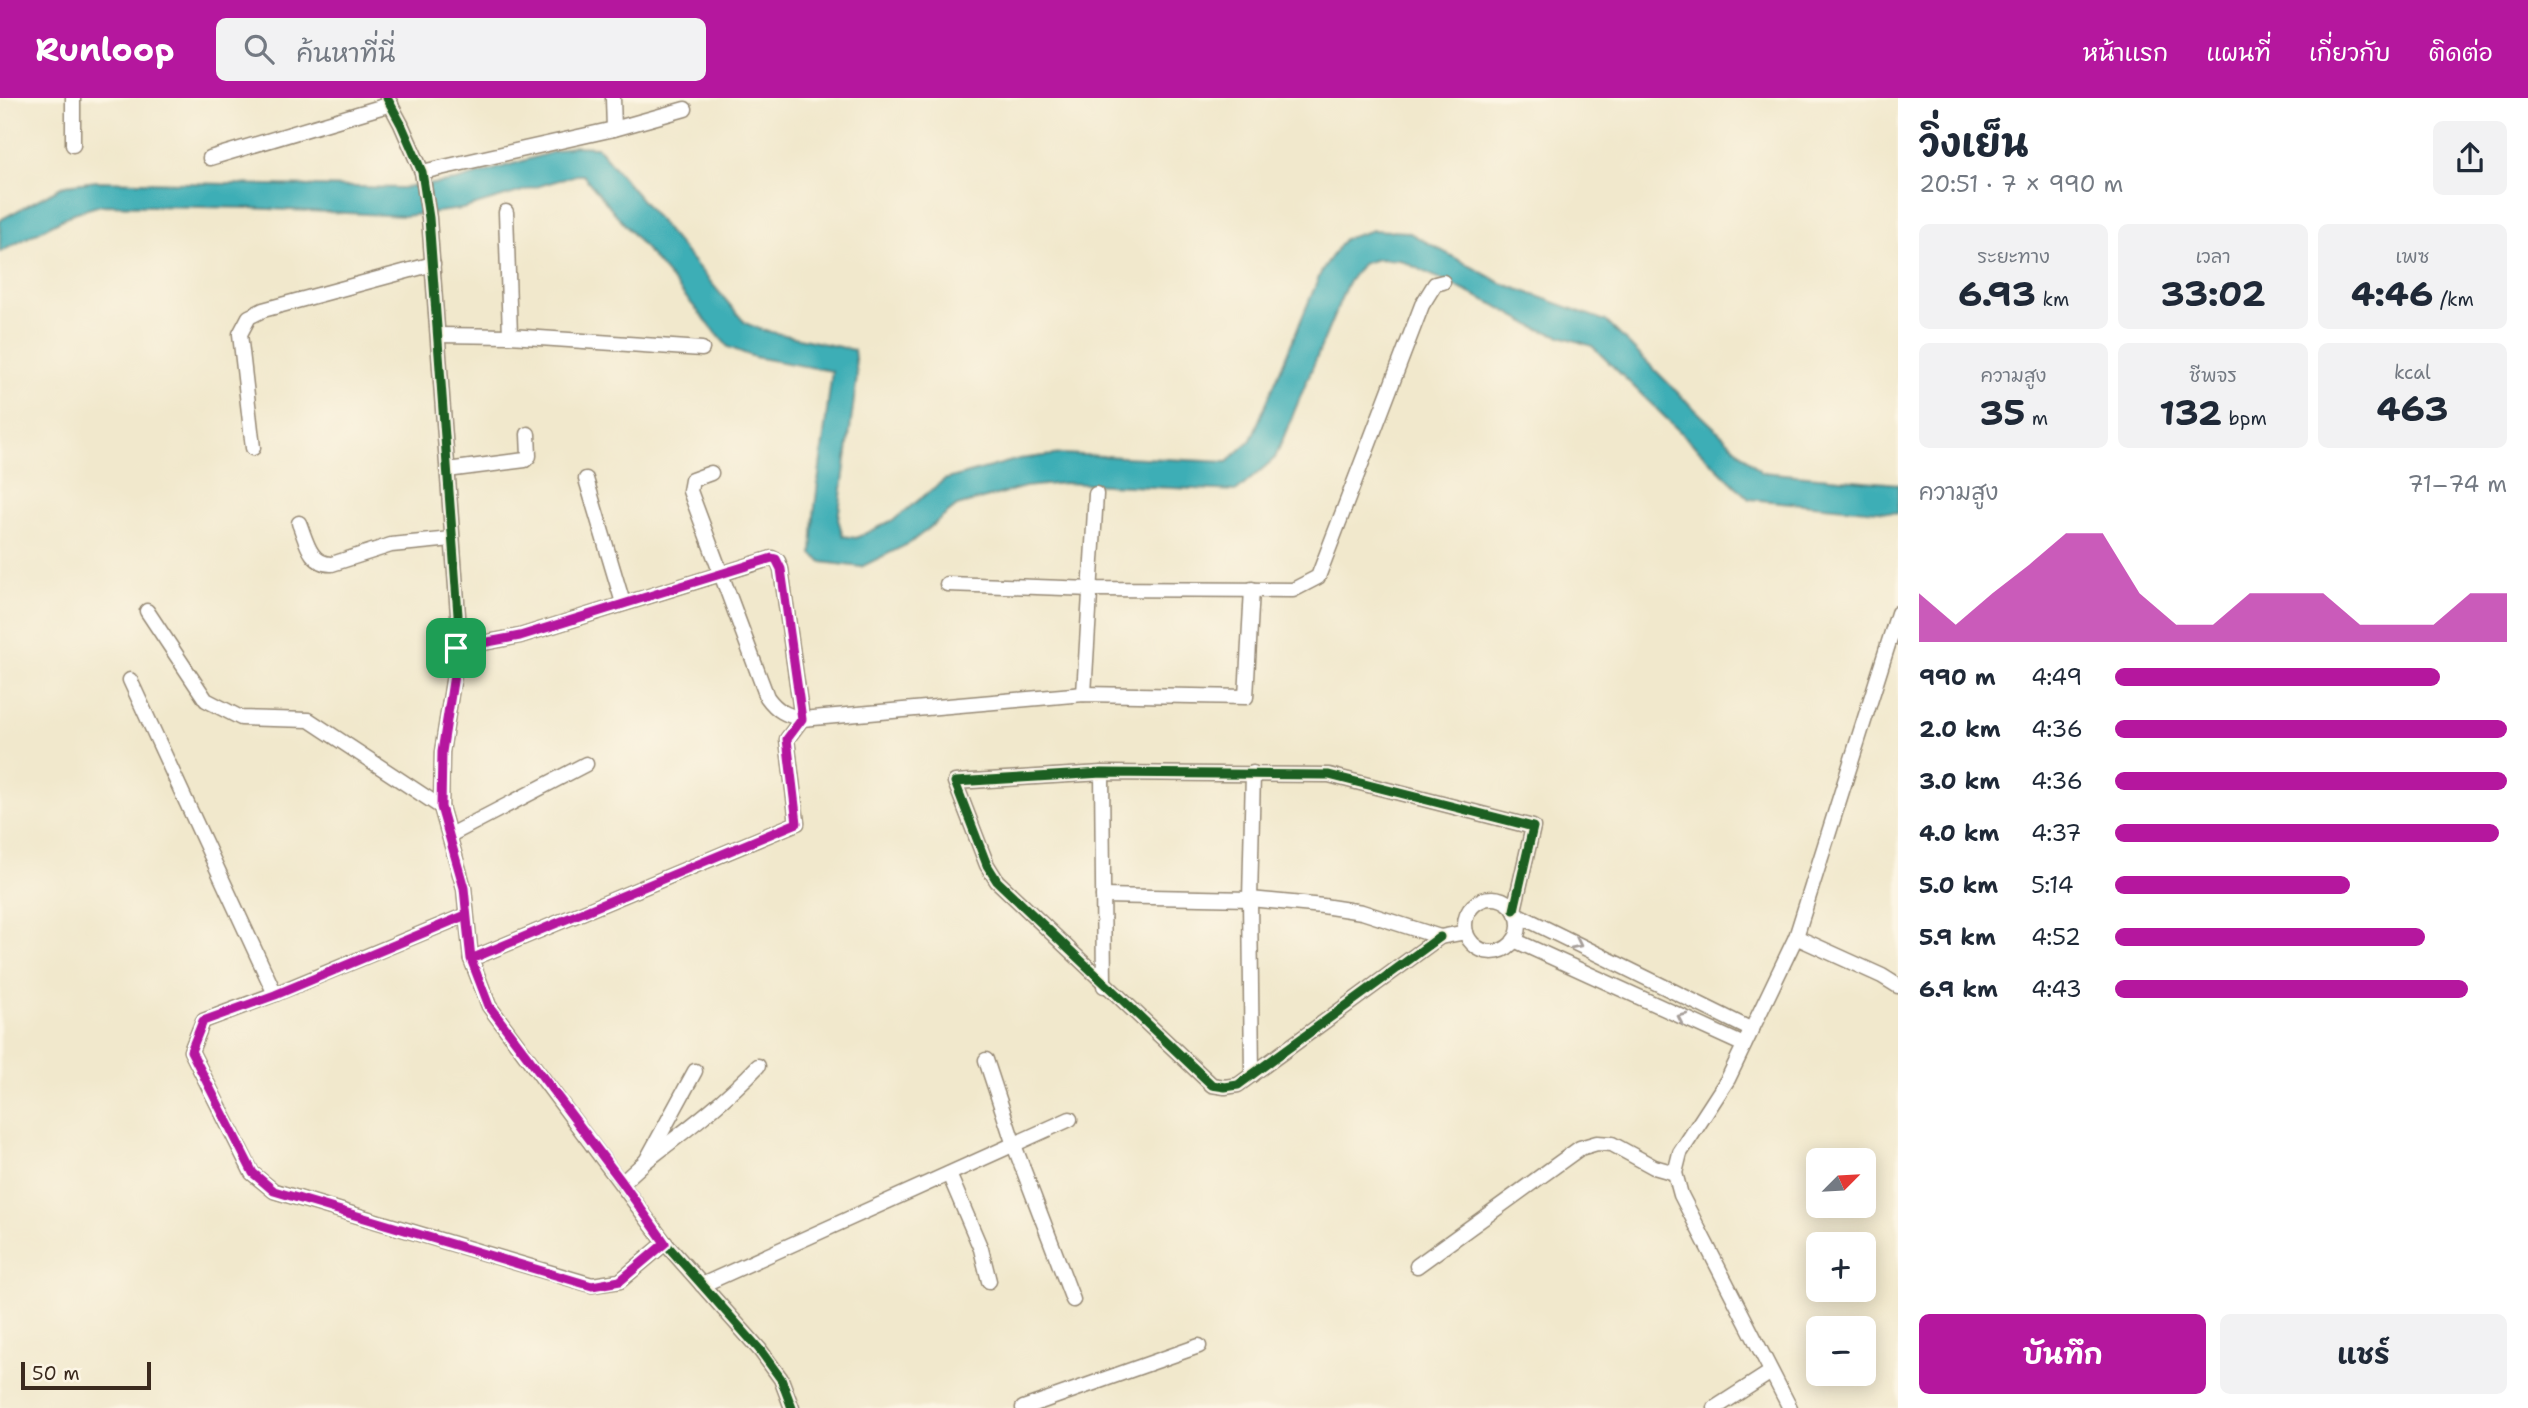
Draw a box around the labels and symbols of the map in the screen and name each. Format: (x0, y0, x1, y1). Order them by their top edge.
pin (426, 618, 486, 678)
one-way arrow (1570, 935, 1582, 949)
one-way arrow (1677, 1012, 1689, 1026)
north arrow (1806, 1148, 1876, 1218)
scale bar (21, 1359, 150, 1391)

